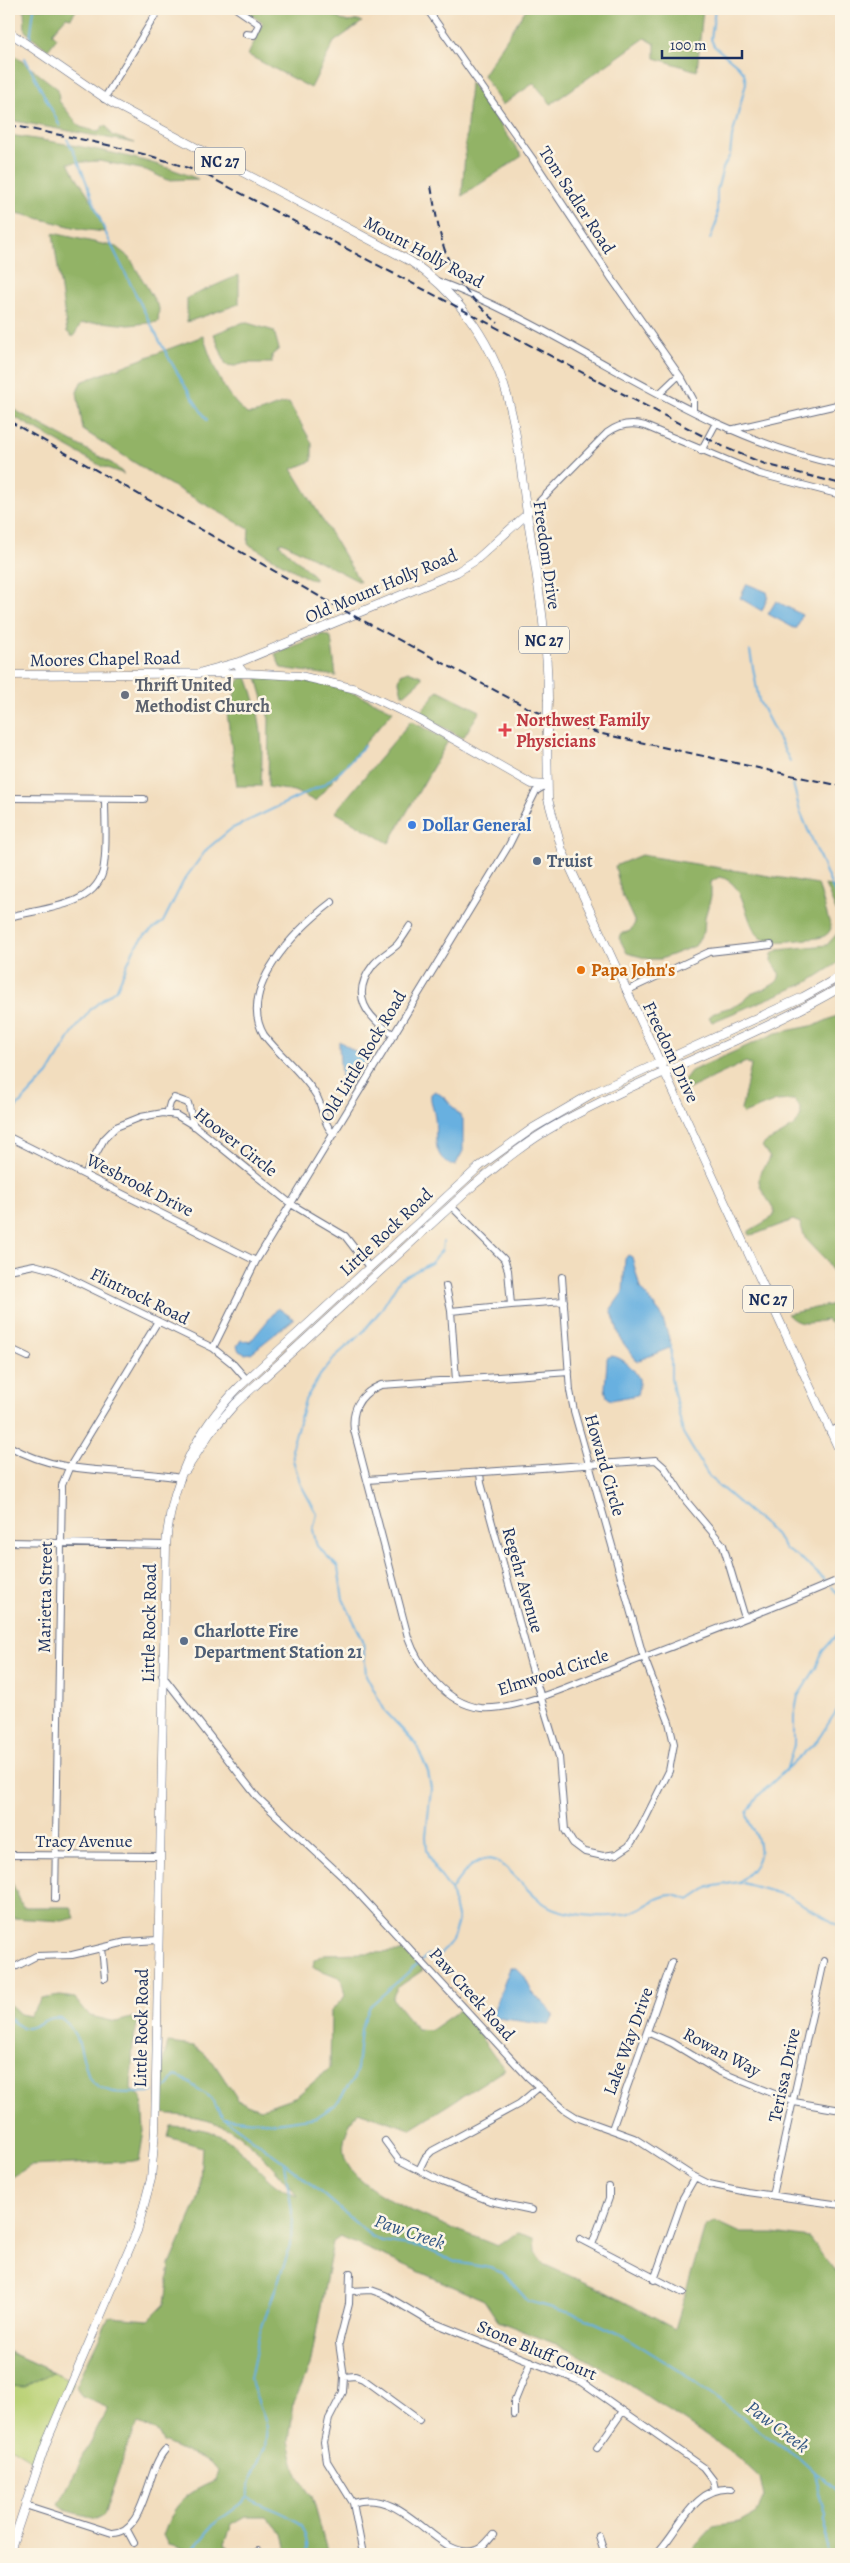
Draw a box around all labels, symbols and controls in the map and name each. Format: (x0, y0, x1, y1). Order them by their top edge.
scale bar (662, 28, 742, 60)
text: 100 m (670, 35, 707, 55)
street label: Tom Sadler Road (533, 142, 621, 259)
road number: NC 27 (195, 148, 245, 175)
street label: Mount Holly Road (360, 210, 489, 294)
street label: Freedom Drive (528, 499, 566, 611)
street label: Old Mount Holly Road (301, 543, 461, 629)
road number: NC 27 (519, 626, 569, 654)
street label: Moores Chapel Road (29, 646, 181, 672)
place label: Thrift United Methodist Church (135, 673, 270, 718)
marker: Thrift United Methodist Church (119, 689, 131, 701)
place label: Northwest Family Physicians (516, 708, 650, 753)
marker: Northwest Family Physicians (498, 723, 512, 737)
place label: Dollar General (422, 813, 532, 837)
marker: Dollar General (406, 819, 418, 831)
place label: Truist (547, 849, 593, 873)
marker: Truist (531, 855, 543, 867)
place label: Papa John's (591, 958, 675, 982)
marker: Papa John's (575, 964, 587, 976)
street label: Old Little Rock Road (314, 986, 412, 1126)
street label: Freedom Drive (637, 997, 705, 1107)
street label: Hoover Circle (189, 1102, 283, 1182)
street label: Wesbrook Drive (81, 1147, 198, 1222)
street label: Little Rock Road (334, 1182, 438, 1281)
street label: Flintrock Road (86, 1262, 194, 1331)
road number: NC 27 (743, 1286, 793, 1312)
street label: Howard Circle (579, 1411, 631, 1519)
street label: Regehr Avenue (496, 1524, 550, 1636)
street label: Marietta Street (32, 1541, 58, 1653)
street label: Little Rock Road (136, 1563, 162, 1683)
place label: Charlotte Fire Department Station 21 (194, 1619, 363, 1664)
marker: Charlotte Fire Department Station 21 (178, 1635, 190, 1647)
street label: Elmwood Circle (494, 1643, 612, 1701)
street label: Tracy Avenue (35, 1829, 133, 1853)
street label: Paw Creek Road (424, 1942, 520, 2046)
street label: Little Rock Road (128, 1968, 154, 2088)
street label: Lake Way Drive (597, 1984, 659, 2098)
street label: Rowan Way (679, 2022, 766, 2083)
street label: Terissa Drive (762, 2026, 806, 2124)
water label: Paw Creek (371, 2208, 448, 2256)
street label: Stone Bluff Court (473, 2314, 601, 2386)
water label: Paw Creek (740, 2394, 814, 2459)

